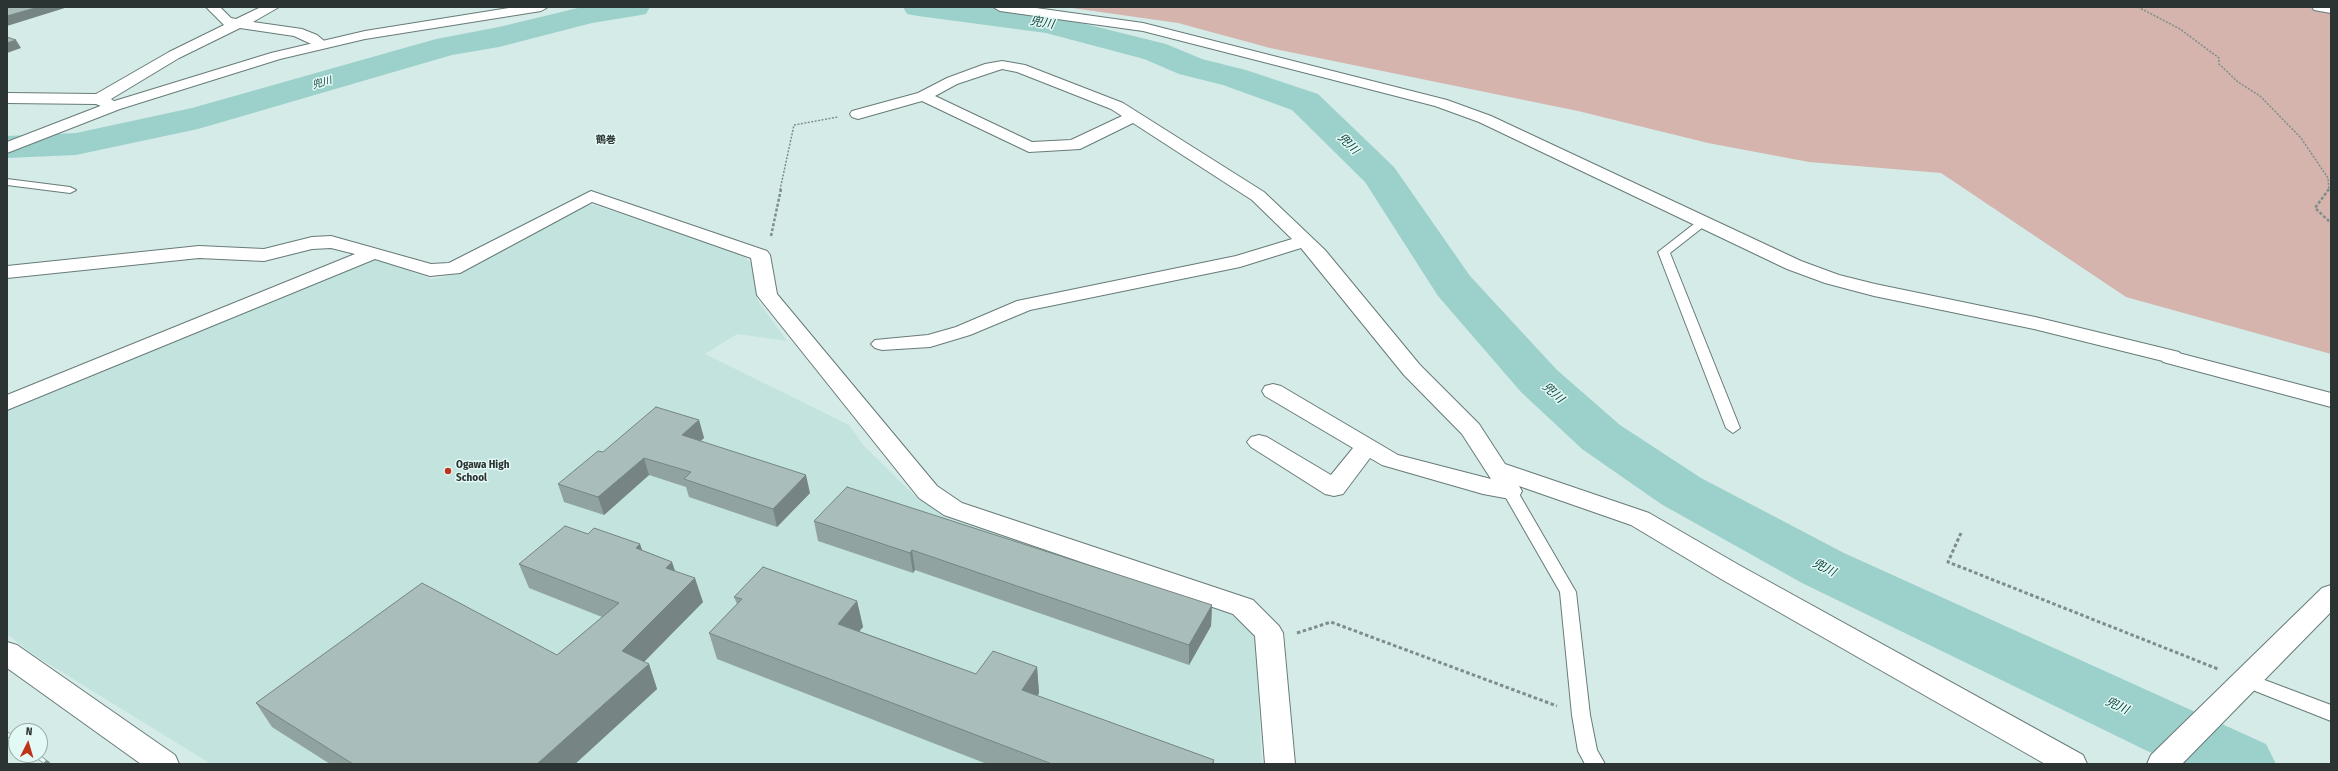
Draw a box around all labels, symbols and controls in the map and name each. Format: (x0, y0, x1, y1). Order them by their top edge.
water label: 兜川 (1029, 14, 1055, 32)
water label: 兜川 (311, 74, 333, 92)
water label: 兜川 (1334, 130, 1362, 158)
district label: 鶴巻 (596, 134, 616, 146)
water label: 兜川 (1539, 380, 1567, 406)
place label: Ogawa High School (456, 458, 509, 484)
marker: Ogawa High School (443, 466, 453, 476)
water label: 兜川 (1810, 556, 1838, 580)
water label: 兜川 (2103, 694, 2131, 718)
north arrow (8, 723, 48, 763)
text: N (25, 725, 33, 738)

